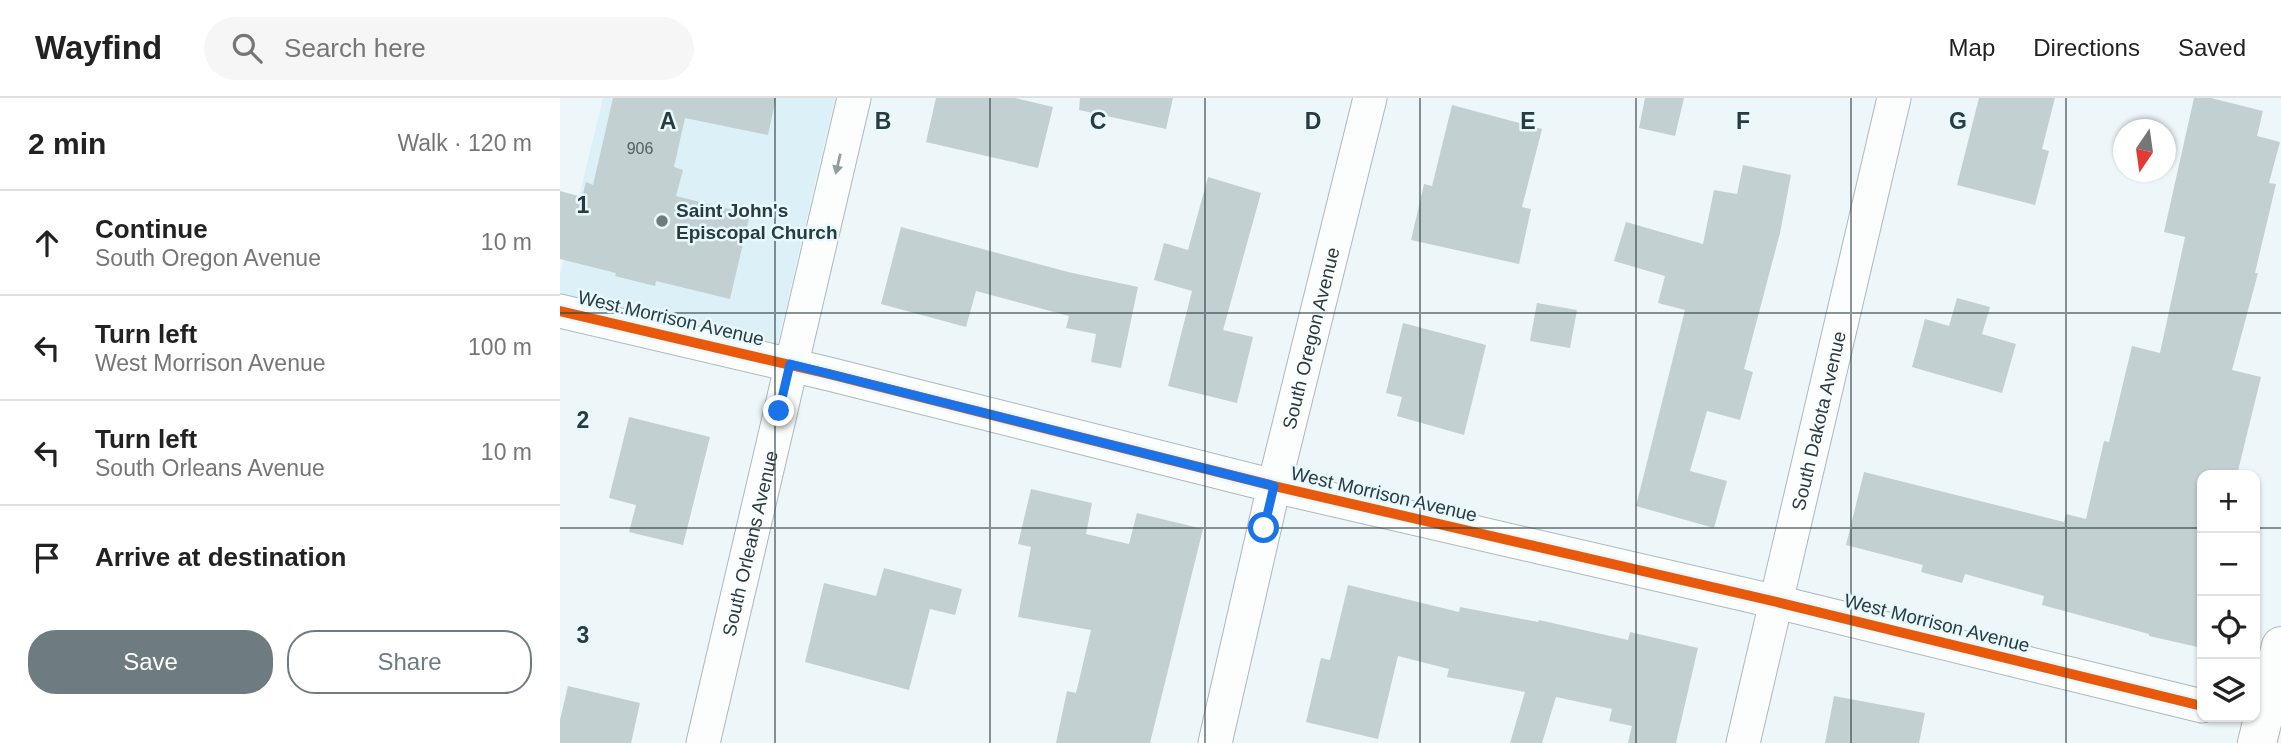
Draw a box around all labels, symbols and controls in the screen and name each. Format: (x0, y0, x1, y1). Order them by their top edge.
search box (204, 17, 694, 80)
text: Wayfind (35, 29, 162, 66)
icon: search (228, 29, 266, 67)
text: Search here (284, 33, 426, 63)
text: Map (1949, 34, 1995, 61)
text: Directions (2033, 34, 2140, 61)
text: Saved (2178, 34, 2246, 61)
text: A (660, 108, 676, 134)
text: B (875, 108, 891, 134)
text: C (1090, 108, 1106, 134)
text: D (1305, 108, 1321, 134)
text: E (1520, 108, 1536, 134)
text: F (1736, 108, 1750, 134)
text: G (1949, 108, 1967, 134)
north arrow (2113, 119, 2176, 182)
text: 2 min (28, 127, 106, 160)
text: Walk · 120 m (397, 130, 532, 156)
house number: 906 (627, 140, 653, 157)
one-way arrow (832, 153, 843, 175)
text: 1 (577, 192, 590, 218)
place label: Saint John's Episcopal Church (676, 200, 838, 243)
marker: Saint John's Episcopal Church (654, 213, 670, 229)
text: Continue (95, 214, 208, 244)
icon: ahead (28, 224, 66, 262)
text: 10 m (481, 229, 532, 255)
text: South Oregon Avenue (95, 245, 321, 271)
street label: South Oregon Avenue (1278, 245, 1343, 431)
street label: West Morrison Avenue (576, 286, 766, 350)
text: Turn left (95, 319, 197, 349)
icon: left (28, 329, 66, 367)
street label: South Dakota Avenue (1787, 329, 1850, 513)
text: 100 m (468, 334, 532, 360)
text: West Morrison Avenue (95, 350, 326, 376)
route end (763, 395, 794, 426)
text: 2 (577, 407, 589, 433)
text: Turn left (95, 424, 197, 454)
icon: left (28, 434, 66, 472)
text: 10 m (481, 439, 532, 465)
street label: South Orleans Avenue (718, 449, 782, 638)
text: South Orleans Avenue (95, 455, 325, 481)
street label: West Morrison Avenue (1289, 462, 1479, 526)
map controls (2197, 470, 2260, 722)
button: + (2197, 470, 2260, 533)
route start (1248, 512, 1279, 543)
button: − (2197, 533, 2260, 596)
icon: arrive (28, 539, 66, 577)
text: Arrive at destination (95, 542, 346, 572)
street label: West Morrison Avenue (1842, 590, 2032, 656)
button: locate (2197, 596, 2260, 659)
text: 3 (577, 622, 589, 648)
button: Save (28, 630, 273, 694)
button: Share (287, 630, 532, 694)
button: layers (2197, 659, 2260, 722)

